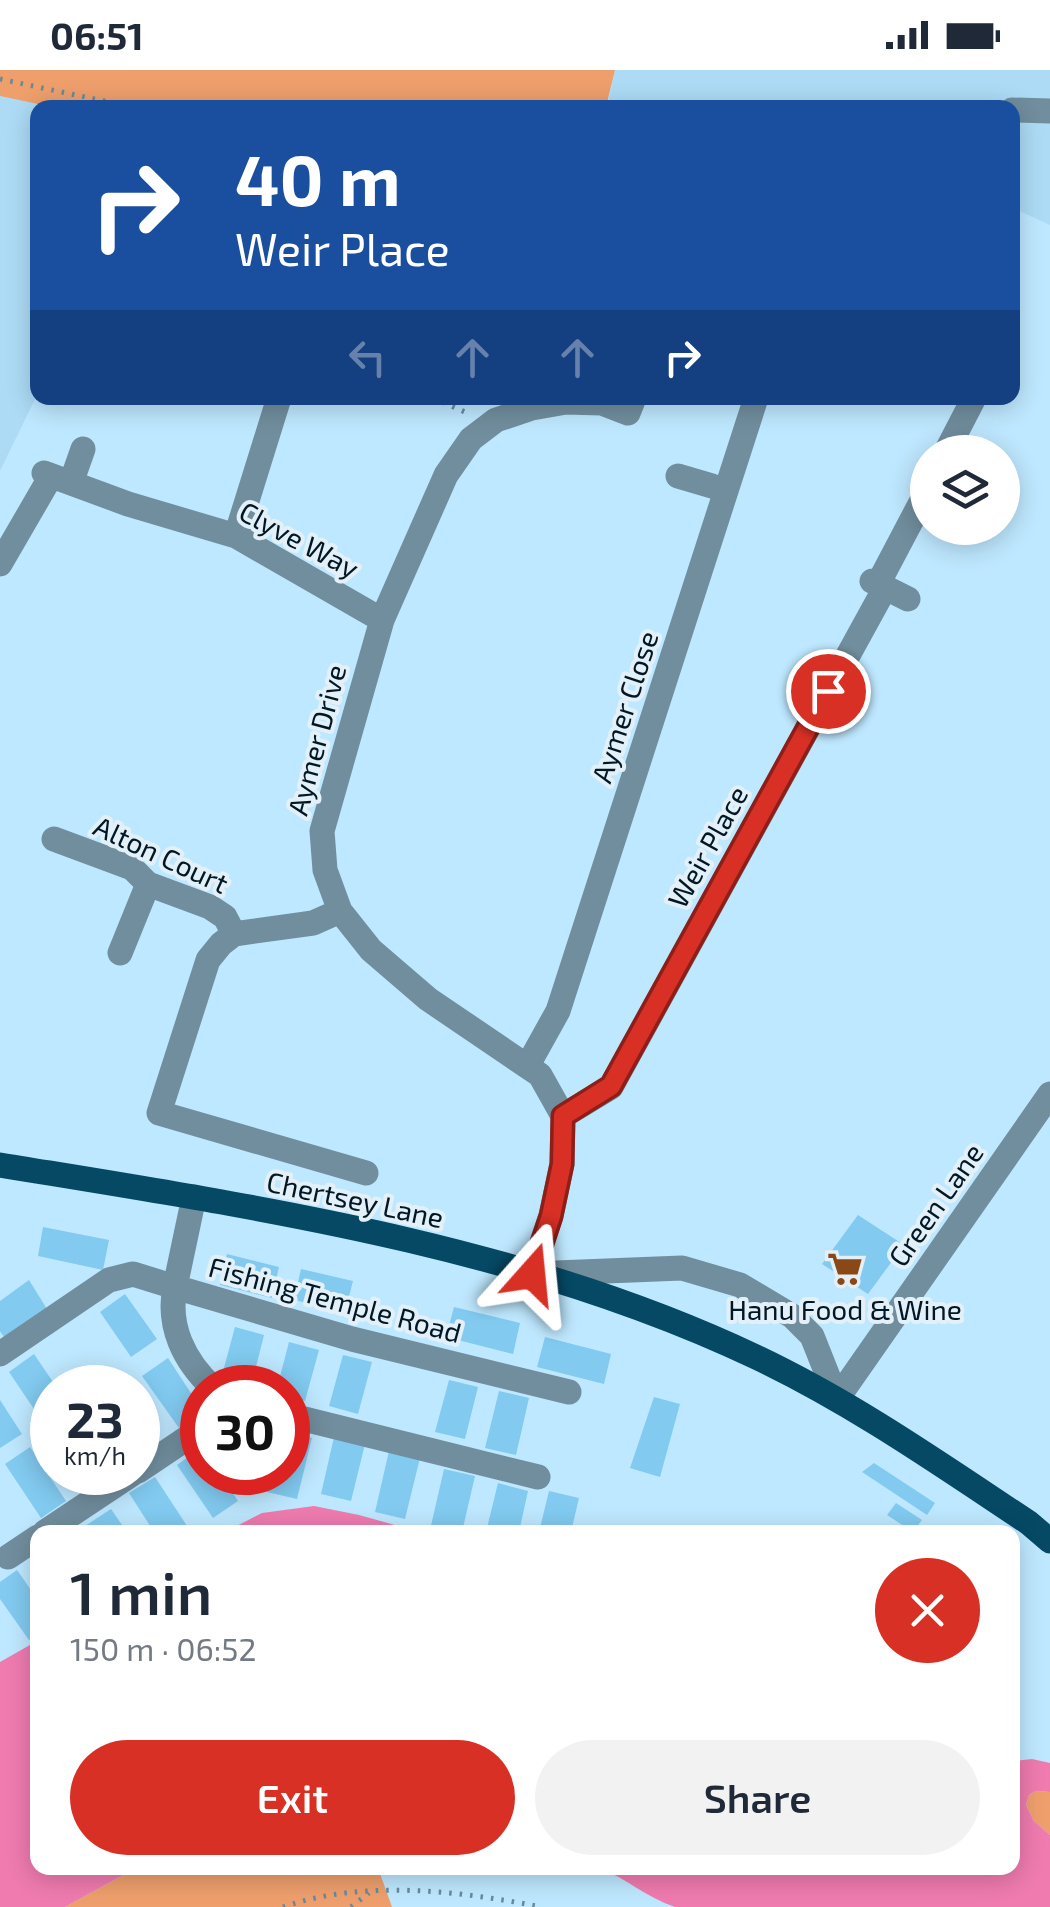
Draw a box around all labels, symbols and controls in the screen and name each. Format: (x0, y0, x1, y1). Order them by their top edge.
text: 06:51 (50, 12, 144, 58)
text: 40 m (235, 136, 401, 220)
icon: right (70, 140, 200, 270)
text: Weir Place (235, 221, 450, 275)
icon: left (340, 330, 395, 385)
icon: ahead (445, 330, 500, 385)
icon: ahead (550, 330, 605, 385)
icon: right (655, 330, 710, 385)
map controls (910, 435, 1020, 545)
button: layers (910, 435, 1020, 545)
street label: Clyve Way (234, 493, 365, 585)
street label: Aymer Close (584, 626, 665, 787)
pin (786, 649, 871, 734)
street label: Aymer Drive (280, 661, 352, 819)
icon: arrive (801, 664, 856, 719)
street label: Weir Place (660, 780, 754, 913)
street label: Alton Court (89, 808, 234, 900)
street label: Green Lane (880, 1136, 990, 1272)
street label: Chertsey Lane (264, 1164, 447, 1234)
position arrow (480, 1222, 584, 1326)
street label: Fishing Temple Road (205, 1249, 465, 1349)
supermarket icon: Hanu Food & Wine (826, 1250, 864, 1288)
place label: Hanu Food & Wine (728, 1292, 962, 1326)
speed limit sign: 30 (180, 1365, 310, 1495)
text: 23 (66, 1388, 124, 1448)
text: km/h (64, 1440, 126, 1470)
text: 1 min (70, 1555, 212, 1627)
button: close (875, 1558, 980, 1663)
text: 150 m · 06:52 (70, 1629, 256, 1667)
button: Exit (70, 1740, 515, 1855)
button: Share (535, 1740, 980, 1855)

